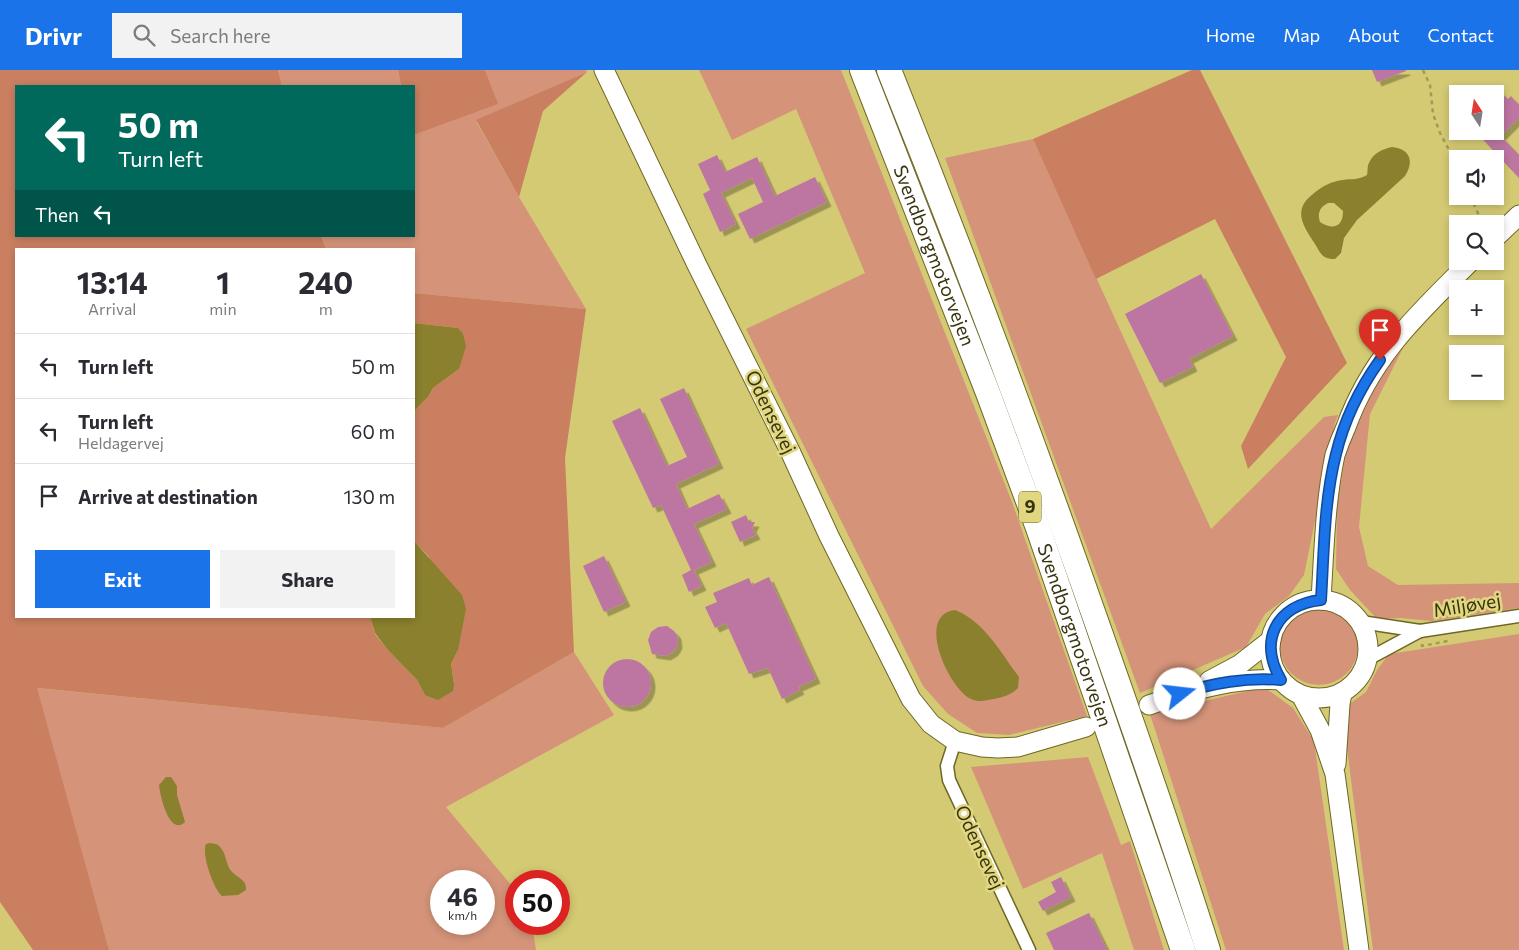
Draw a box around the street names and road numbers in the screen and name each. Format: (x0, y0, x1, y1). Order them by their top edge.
street label: Svendborgmotorvejen (889, 162, 980, 349)
street label: Odensevej (741, 366, 802, 457)
road number: 9 (1019, 492, 1041, 522)
street label: Svendborgmotorvejen (1033, 540, 1117, 730)
street label: Miljøvej (1432, 588, 1502, 621)
street label: Odensevej (951, 801, 1010, 892)

